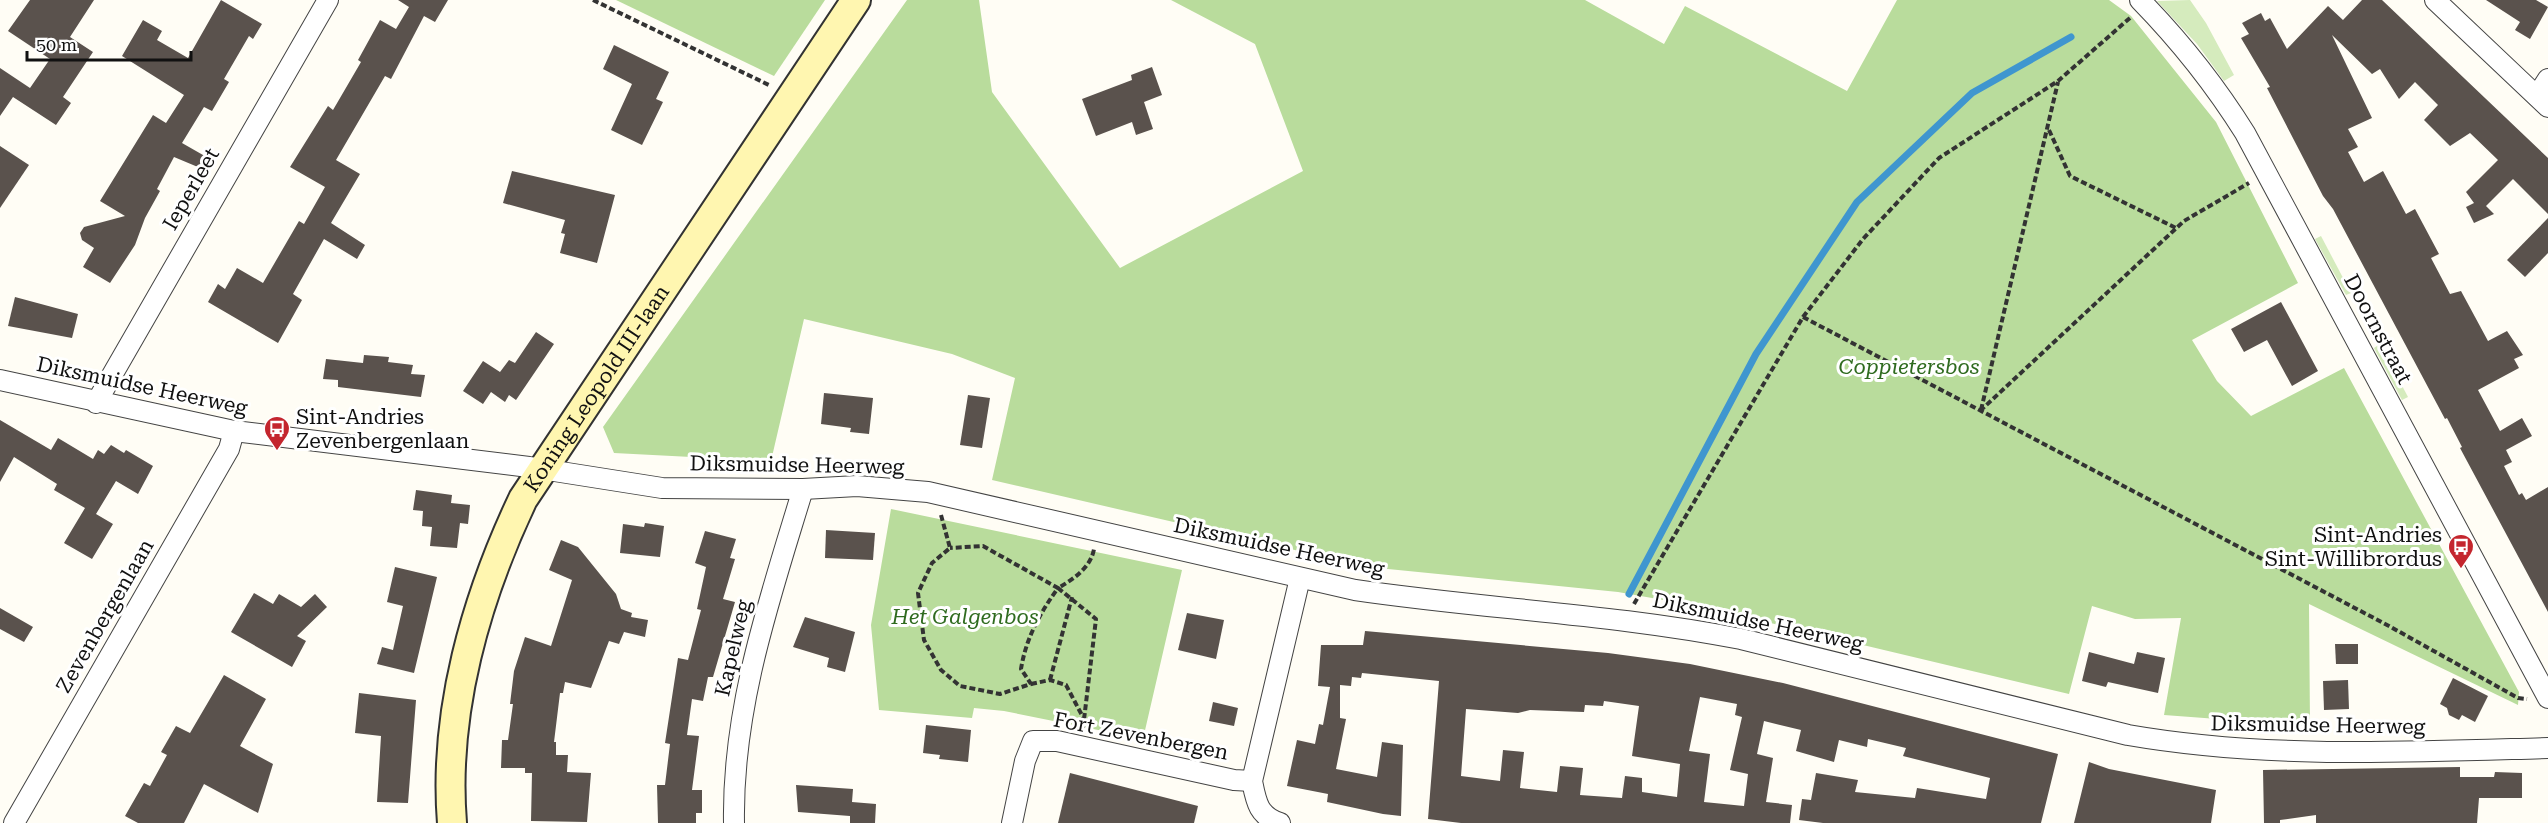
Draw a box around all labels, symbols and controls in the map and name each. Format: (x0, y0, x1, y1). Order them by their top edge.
scale bar (27, 24, 190, 62)
text: 50 m (36, 34, 77, 55)
street label: Ieperleet (158, 144, 224, 234)
street label: Doornstraat (2339, 270, 2417, 388)
street label: Koning Leopold III-laan (519, 280, 675, 497)
street label: Diksmuidse Heerweg (34, 352, 250, 420)
park label: Coppietersbos (1838, 355, 1980, 379)
place label: Sint-Andries Zevenbergenlaan (296, 405, 470, 453)
bus stop icon: Sint-Andries Zevenbergenlaan (262, 414, 292, 452)
street label: Diksmuidse Heerweg (689, 451, 905, 479)
street label: Diksmuidse Heerweg (1171, 513, 1387, 581)
place label: Sint-Andries Sint-Willibrordus (2265, 523, 2442, 571)
bus stop icon: Sint-Andries Sint-Willibrordus (2446, 532, 2476, 570)
street label: Zevenbergenlaan (51, 535, 159, 697)
street label: Diksmuidse Heerweg (1650, 588, 1866, 656)
street label: Kapelweg (710, 597, 756, 699)
park label: Het Galgenbos (890, 605, 1039, 629)
street label: Fort Zevenbergen (1052, 707, 1231, 765)
street label: Diksmuidse Heerweg (2210, 711, 2426, 739)

